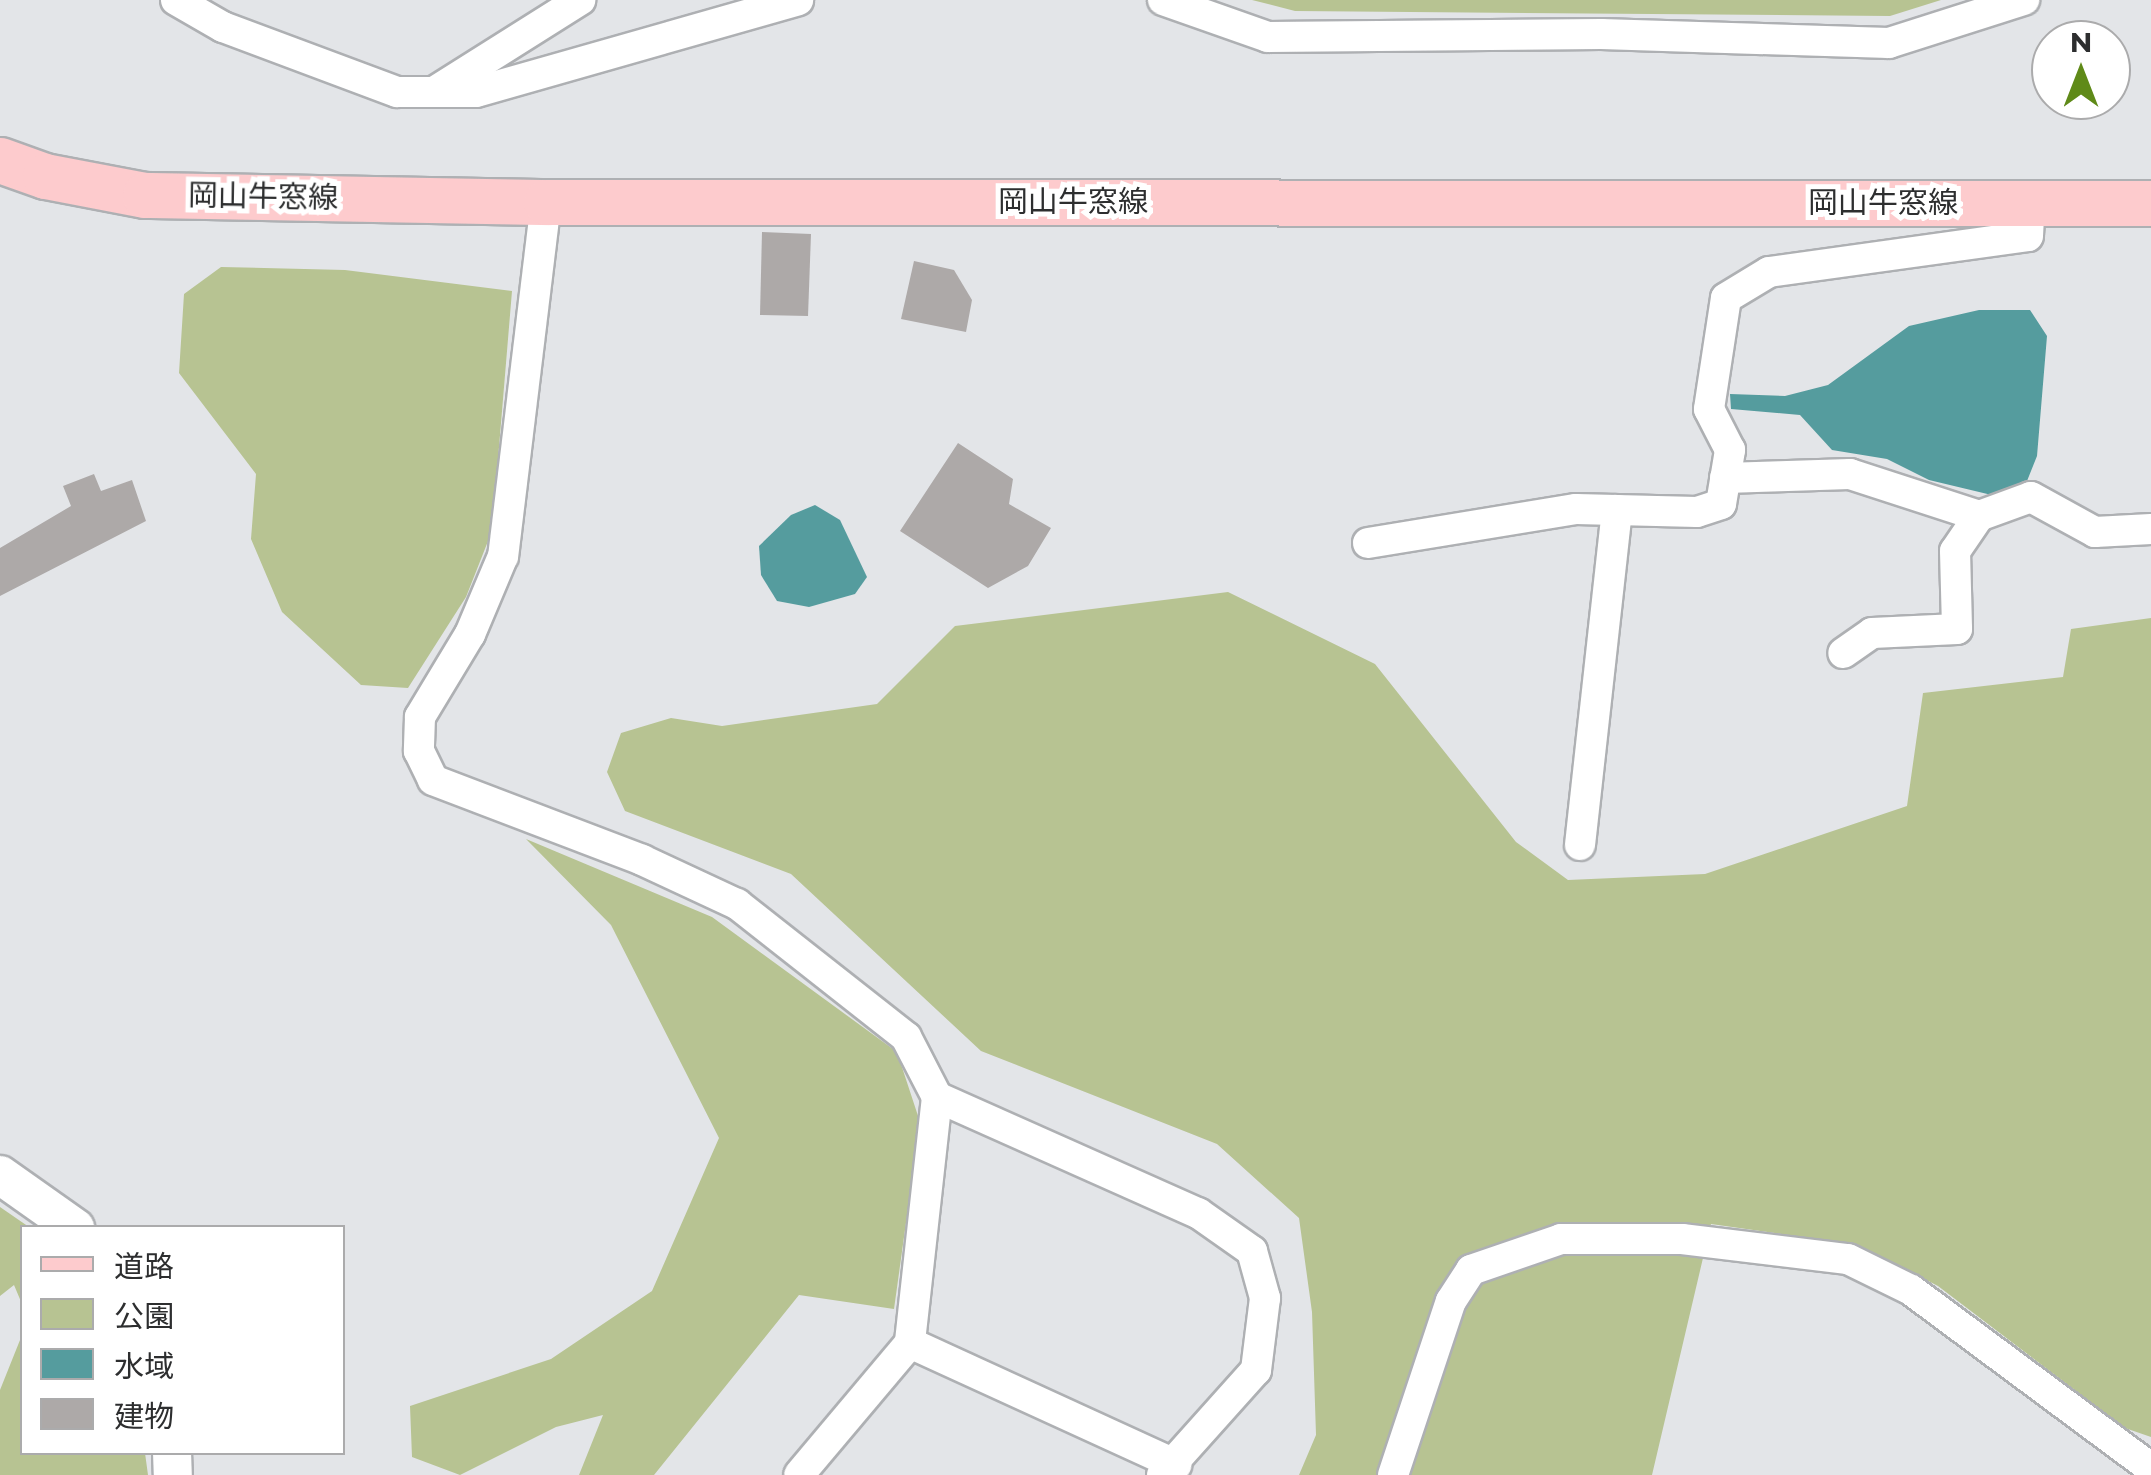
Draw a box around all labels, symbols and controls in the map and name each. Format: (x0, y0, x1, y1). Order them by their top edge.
north arrow (2031, 20, 2131, 120)
text: N (2070, 25, 2092, 59)
street label: 岡山牛窓線 (188, 178, 338, 216)
street label: 岡山牛窓線 (998, 184, 1148, 220)
street label: 岡山牛窓線 (1808, 185, 1958, 221)
legend (20, 1225, 345, 1455)
text: 道路 (114, 1248, 174, 1285)
text: 公園 (114, 1298, 174, 1335)
text: 水域 (114, 1348, 174, 1385)
text: 建物 (114, 1398, 174, 1435)

